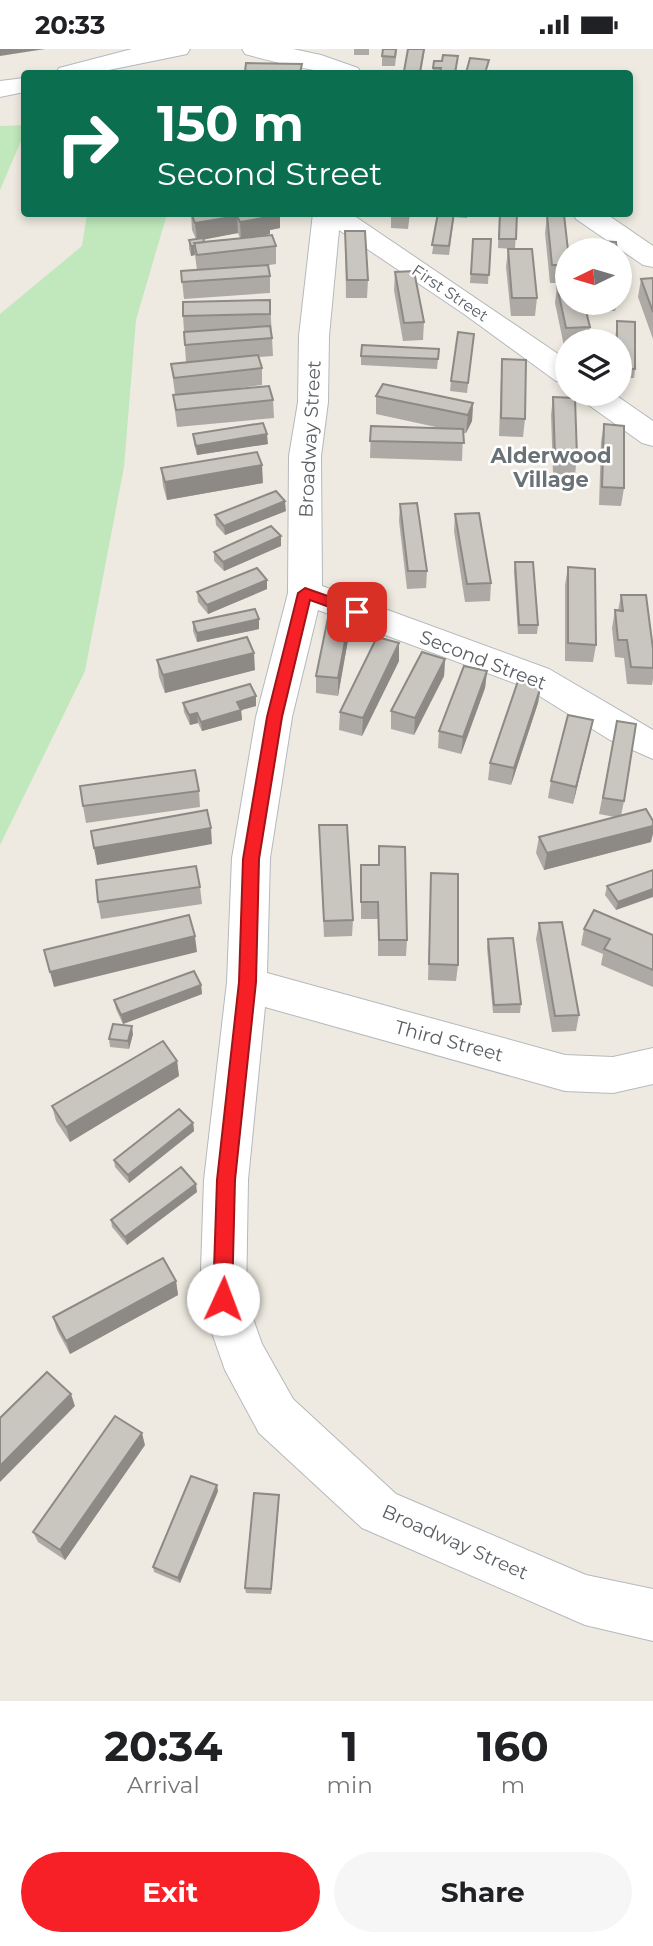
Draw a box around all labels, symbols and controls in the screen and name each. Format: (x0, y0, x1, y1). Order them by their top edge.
text: 20:33 (35, 9, 105, 41)
text: 150 m (157, 94, 304, 153)
icon: right (42, 98, 133, 189)
text: Second Street (157, 154, 382, 193)
north arrow (555, 238, 632, 315)
map controls (555, 238, 632, 406)
street label: First Street (408, 261, 492, 326)
button: layers (555, 329, 632, 406)
street label: Broadway Street (294, 359, 326, 518)
district label: Alderwood Village (490, 443, 611, 492)
pin (327, 582, 387, 642)
icon: arrive (338, 593, 376, 631)
street label: Second Street (416, 625, 550, 695)
street label: Third Street (392, 1015, 506, 1067)
position arrow (186, 1262, 260, 1336)
street label: Broadway Street (378, 1499, 532, 1585)
text: 20:34 (104, 1720, 222, 1772)
text: 1 (341, 1720, 358, 1772)
text: 160 (477, 1720, 549, 1772)
text: Arrival (127, 1771, 200, 1799)
text: min (327, 1771, 373, 1799)
text: m (501, 1771, 525, 1799)
button: Exit (21, 1852, 320, 1932)
button: Share (334, 1852, 632, 1932)

